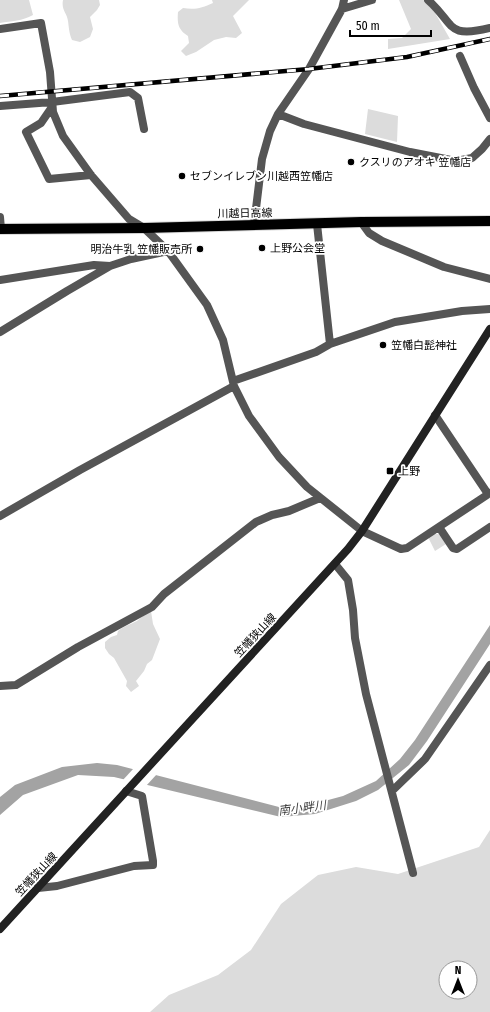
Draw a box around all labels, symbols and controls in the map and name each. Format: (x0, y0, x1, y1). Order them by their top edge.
scale bar (350, 12, 431, 38)
text: 50 m (356, 19, 380, 33)
place label: クスリのアオキ 笠幡店 (359, 156, 471, 169)
marker: クスリのアオキ 笠幡店 (346, 157, 356, 167)
place label: セブンイレブン川越西笠幡店 (190, 170, 333, 183)
marker: セブンイレブン川越西笠幡店 (177, 171, 187, 181)
street label: 川越日高線 (217, 207, 273, 220)
place label: 上野公会堂 (270, 242, 325, 255)
place label: 明治牛乳 笠幡販売所 (90, 243, 193, 256)
marker: 上野公会堂 (257, 243, 267, 253)
marker: 明治牛乳 笠幡販売所 (195, 244, 205, 254)
place label: 笠幡白髭神社 (391, 339, 457, 352)
marker: 笠幡白髭神社 (378, 340, 388, 350)
place label: 上野 (398, 465, 420, 478)
marker: 上野 (385, 466, 395, 476)
street label: 笠幡狭山線 (232, 611, 279, 660)
water label: 南小畔川 (277, 798, 329, 818)
street label: 笠幡狭山線 (13, 850, 60, 899)
north arrow (438, 960, 478, 1000)
text: N (455, 964, 461, 977)

